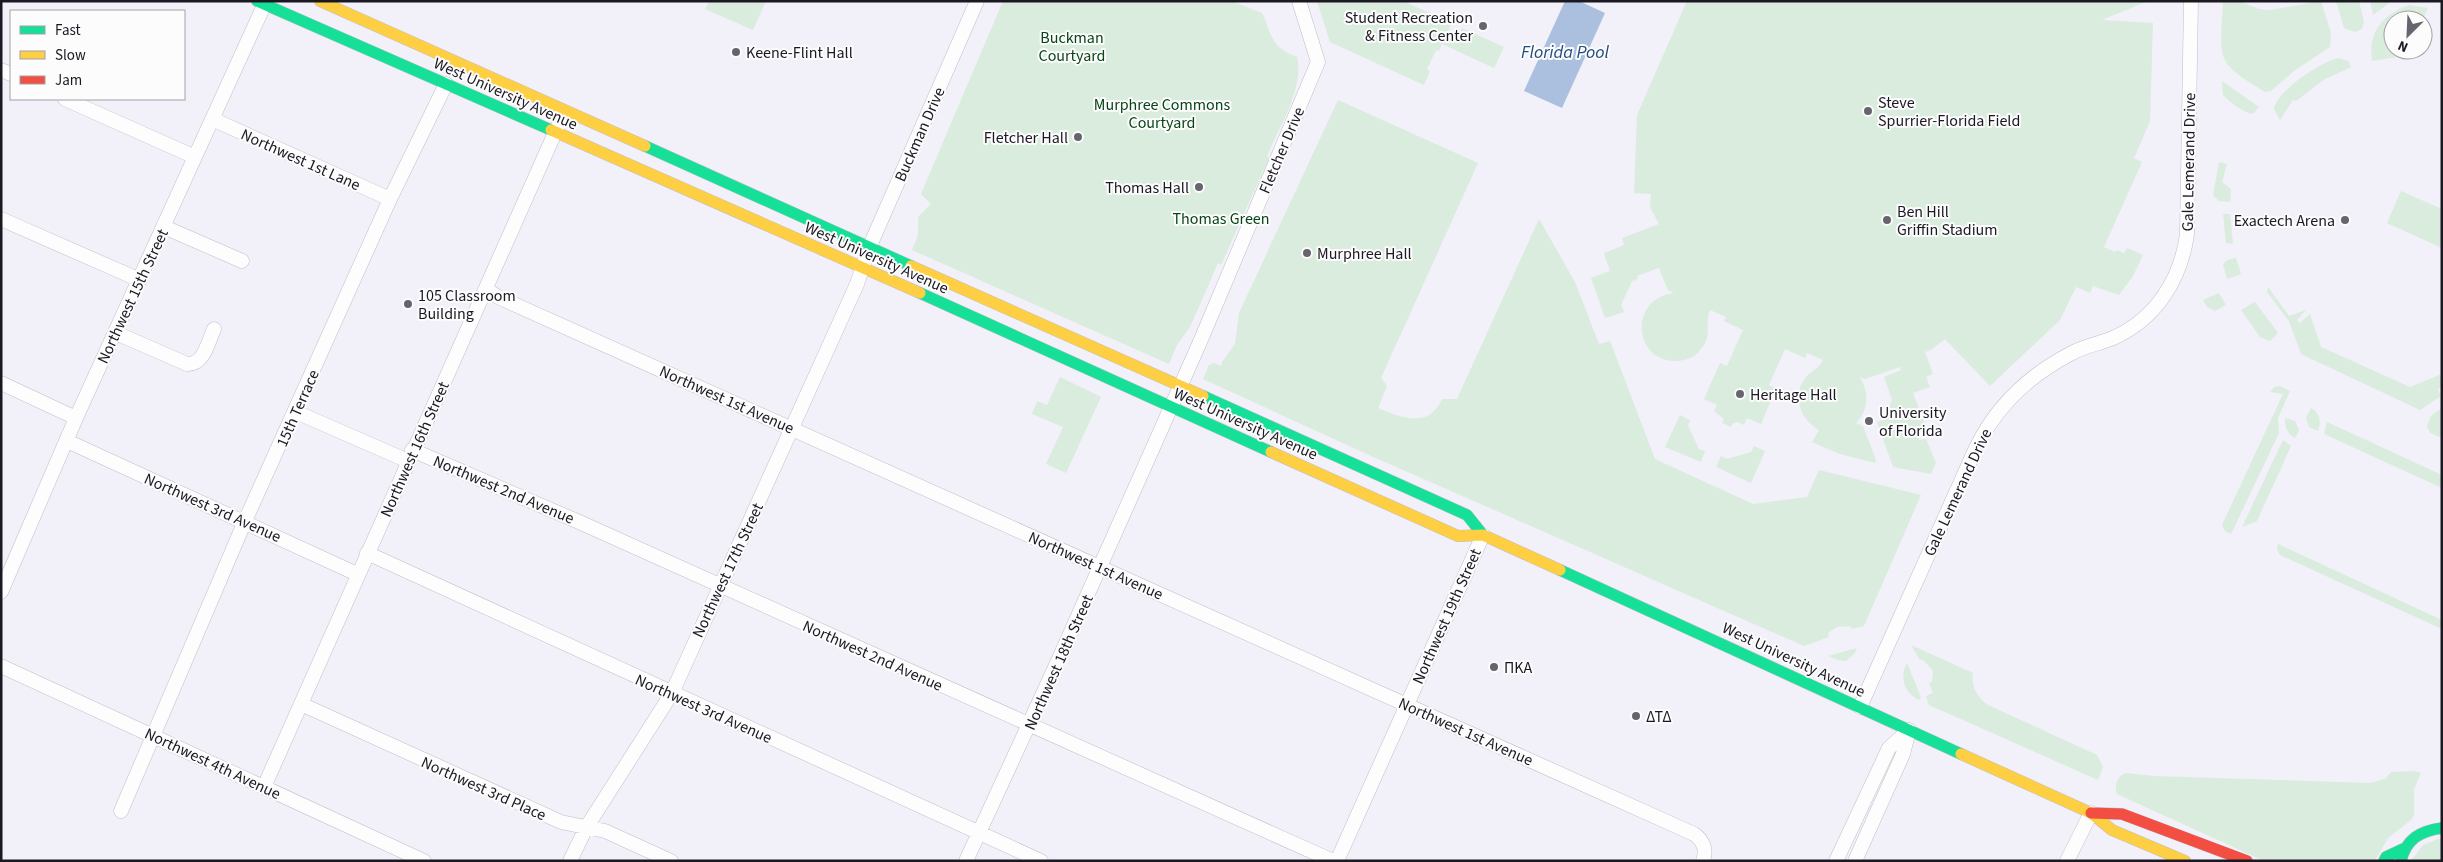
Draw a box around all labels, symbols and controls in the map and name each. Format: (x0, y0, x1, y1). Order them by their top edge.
place label: Student Recreation & Fitness Center (1345, 7, 1473, 47)
legend (10, 10, 185, 100)
north arrow (2383, 10, 2433, 60)
text: Fast (55, 20, 81, 41)
marker: Student Recreation & Fitness Center (1477, 20, 1489, 32)
park label: Buckman Courtyard (1039, 27, 1105, 67)
text: N (2395, 35, 2411, 57)
water label: Florida Pool (1521, 40, 1610, 65)
place label: Keene-Flint Hall (746, 42, 853, 64)
text: Slow (55, 45, 86, 66)
marker: Keene-Flint Hall (730, 46, 742, 58)
street label: West University Avenue (430, 52, 581, 136)
text: Jam (55, 70, 82, 91)
street label: Buckman Drive (889, 84, 951, 185)
place label: Steve Spurrier-Florida Field (1878, 92, 2020, 132)
street label: Gale Lemerand Drive (2177, 92, 2201, 232)
park label: Murphree Commons Courtyard (1094, 94, 1230, 134)
street label: Fletcher Drive (1254, 104, 1310, 197)
marker: Steve Spurrier-Florida Field (1862, 105, 1874, 117)
street label: Northwest 1st Lane (237, 124, 364, 196)
place label: Fletcher Hall (984, 127, 1068, 149)
marker: Fletcher Hall (1072, 131, 1084, 143)
place label: Thomas Hall (1105, 177, 1189, 199)
marker: Thomas Hall (1193, 181, 1205, 193)
place label: Ben Hill Griffin Stadium (1897, 201, 1998, 241)
park label: Thomas Green (1172, 208, 1270, 230)
place label: Exactech Arena (2234, 210, 2335, 232)
marker: Ben Hill Griffin Stadium (1881, 214, 1893, 226)
marker: Exactech Arena (2339, 214, 2351, 226)
street label: West University Avenue (801, 216, 952, 300)
street label: Northwest 15th Street (92, 225, 174, 367)
place label: Murphree Hall (1317, 243, 1412, 265)
marker: Murphree Hall (1301, 247, 1313, 259)
place label: 105 Classroom Building (418, 285, 516, 325)
marker: 105 Classroom Building (402, 298, 414, 310)
street label: Northwest 1st Avenue (656, 360, 797, 440)
street label: 15th Terrace (271, 366, 325, 451)
street label: Northwest 16th Street (375, 378, 455, 521)
street label: West University Avenue (1170, 382, 1321, 466)
place label: Heritage Hall (1750, 384, 1837, 406)
marker: Heritage Hall (1734, 388, 1746, 400)
place label: University of Florida (1879, 402, 1947, 442)
marker: University of Florida (1863, 415, 1875, 427)
street label: Gale Lemerand Drive (1919, 425, 1997, 560)
street label: Northwest 2nd Avenue (430, 450, 578, 530)
street label: Northwest 3rd Avenue (141, 468, 285, 548)
street label: Northwest 17th Street (687, 499, 769, 641)
street label: Northwest 1st Avenue (1025, 526, 1166, 606)
street label: Northwest 19th Street (1407, 545, 1487, 688)
street label: Northwest 18th Street (1019, 591, 1099, 734)
street label: Northwest 2nd Avenue (799, 615, 946, 697)
street label: West University Avenue (1719, 617, 1869, 703)
place label: ΠΚΑ (1504, 657, 1532, 679)
marker: ΠΚΑ (1488, 661, 1500, 673)
street label: Northwest 3rd Avenue (632, 669, 776, 749)
street label: Northwest 1st Avenue (1395, 692, 1536, 772)
place label: ΔΤΔ (1646, 706, 1672, 728)
marker: ΔΤΔ (1630, 710, 1642, 722)
street label: Northwest 4th Avenue (141, 723, 284, 805)
street label: Northwest 3rd Place (418, 751, 550, 826)

